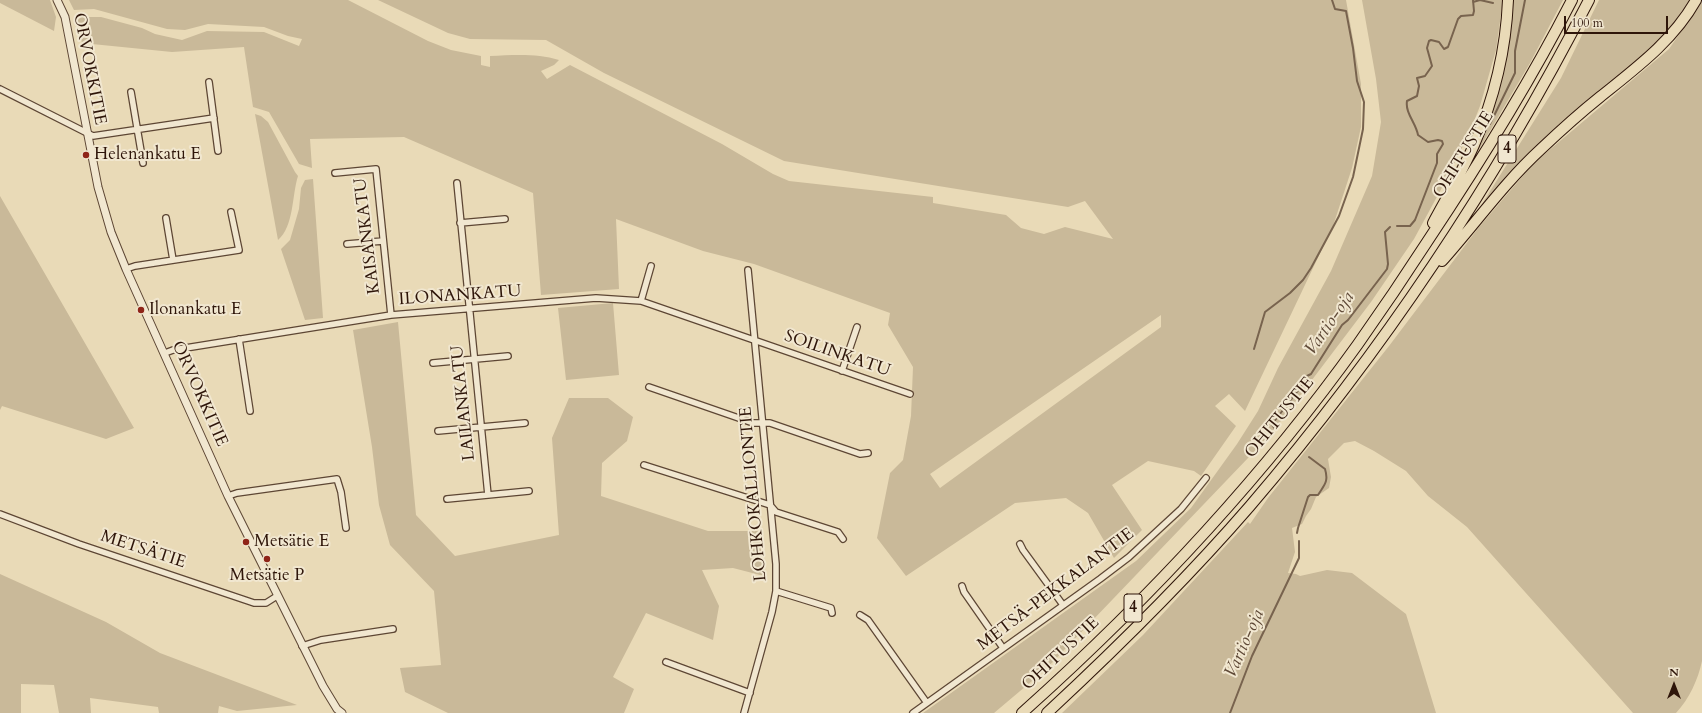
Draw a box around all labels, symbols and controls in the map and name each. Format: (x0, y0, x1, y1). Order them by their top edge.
scale bar (1566, 8, 1670, 34)
street label: ORVOKKITIE (68, 11, 110, 127)
text: 100 m (1571, 15, 1603, 31)
street label: OHITUSTIE (1429, 108, 1499, 202)
road number: 4 (1498, 135, 1516, 163)
place label: Helenankatu E (94, 145, 201, 165)
marker: Helenankatu E (81, 150, 91, 160)
street label: KAISANKATU (351, 177, 385, 295)
street label: ILONANKATU (398, 282, 522, 310)
water label: Vartio-oja (1300, 288, 1360, 360)
place label: Ilonankatu E (149, 300, 241, 320)
marker: Ilonankatu E (136, 305, 146, 315)
street label: SOILINKATU (781, 326, 893, 382)
street label: ORVOKKITIE (167, 338, 231, 450)
street label: LAILANKATU (448, 344, 480, 462)
street label: OHITUSTIE (1241, 373, 1319, 463)
street label: LOHKOKALLIONTIE (736, 406, 772, 582)
street label: METSÄ-PEKKALANTIE (974, 524, 1138, 656)
street label: METSÄTIE (98, 527, 188, 573)
place label: Metsätie E (254, 532, 329, 552)
marker: Metsätie E (241, 537, 251, 547)
marker: Metsätie P (262, 554, 272, 564)
place label: Metsätie P (230, 566, 304, 586)
road number: 4 (1124, 594, 1142, 622)
water label: Vartio-oja (1220, 607, 1270, 681)
street label: OHITUSTIE (1018, 613, 1104, 695)
north arrow (1654, 665, 1694, 705)
text: N (1669, 665, 1679, 680)

